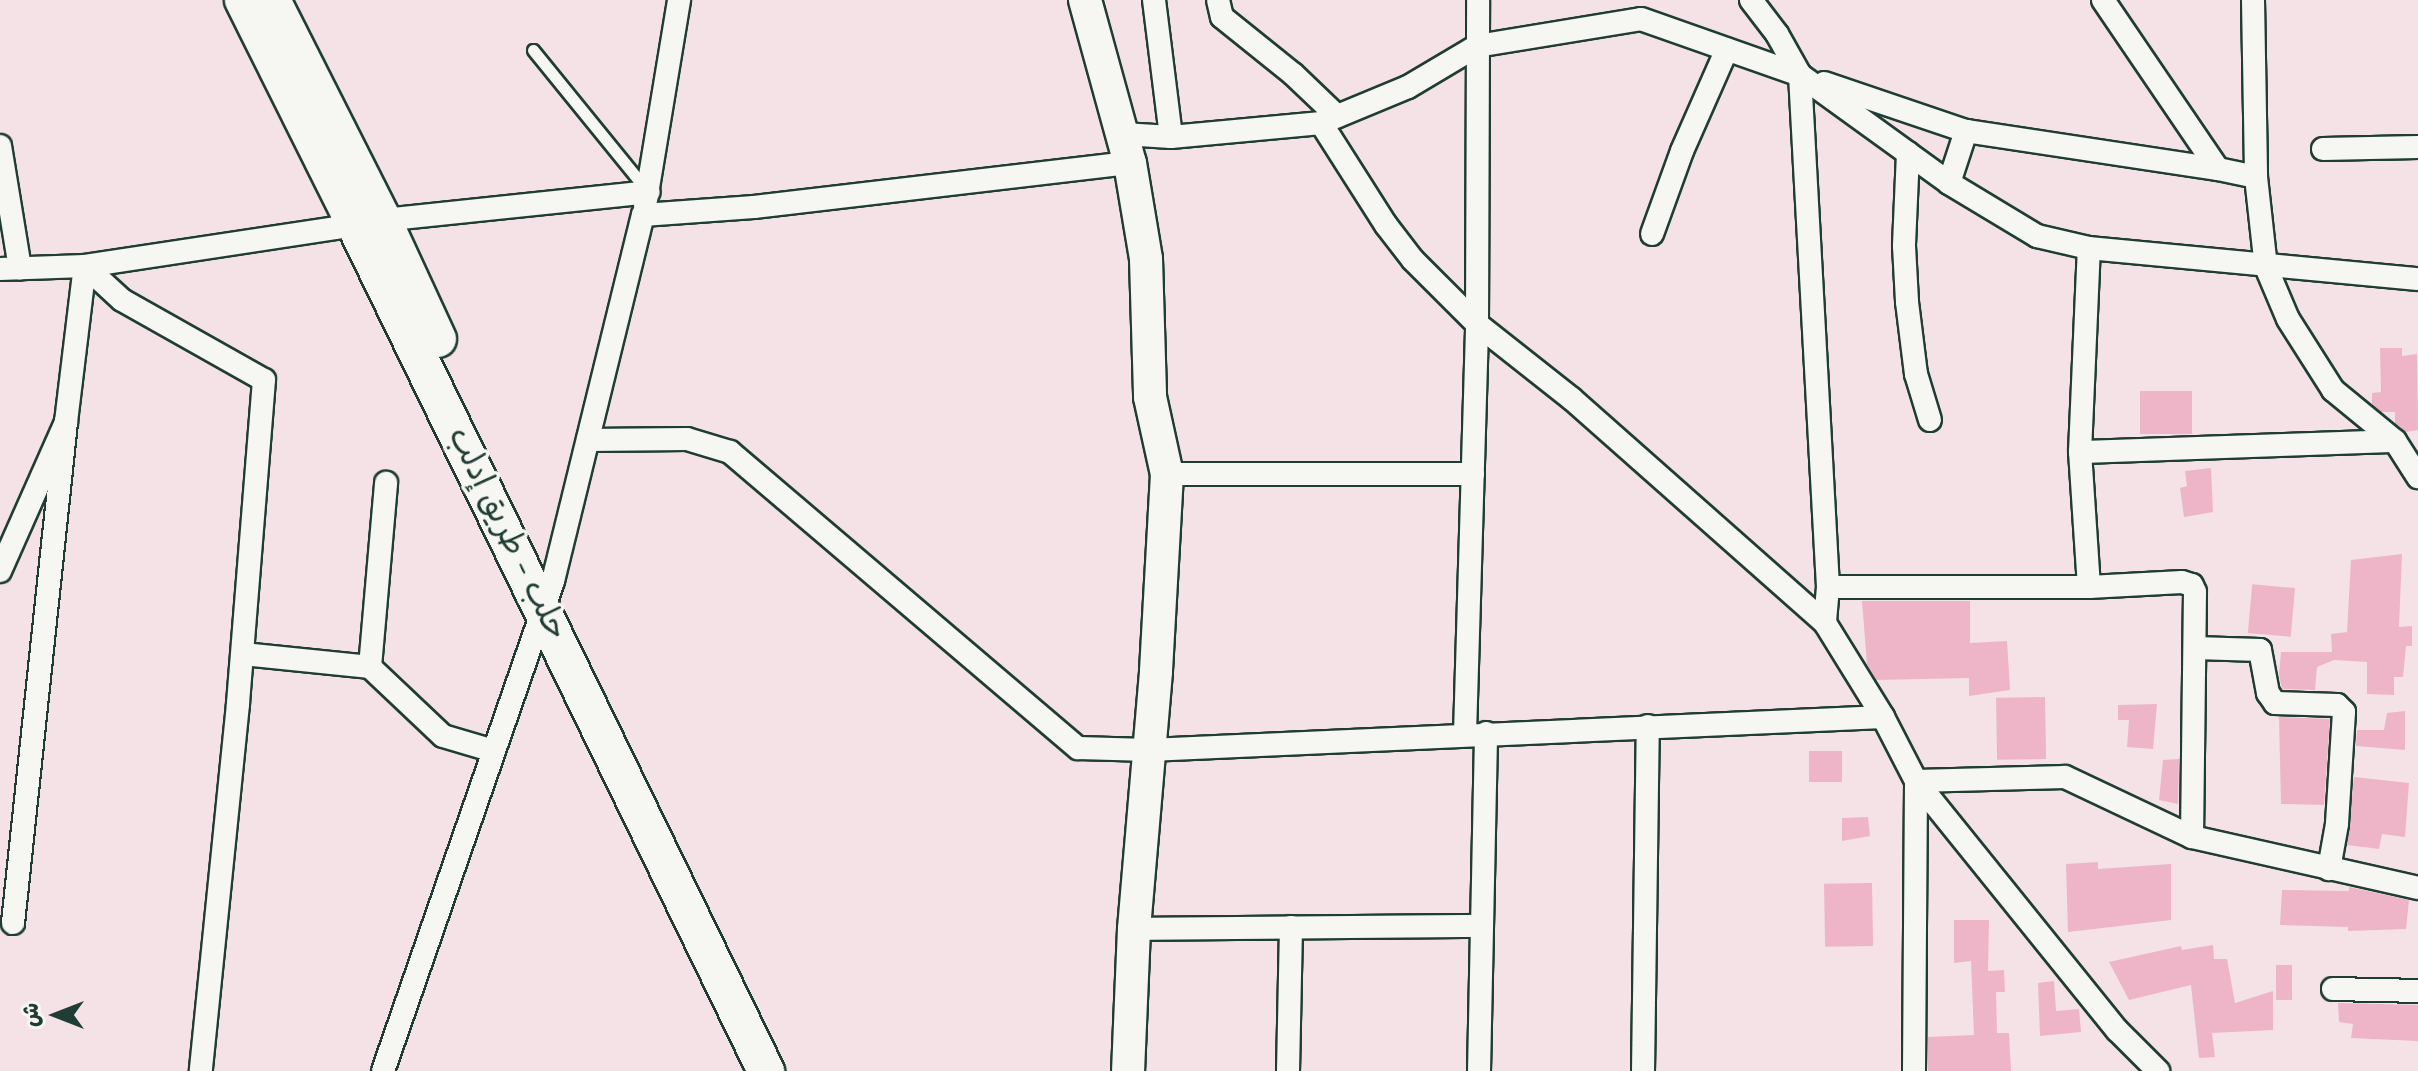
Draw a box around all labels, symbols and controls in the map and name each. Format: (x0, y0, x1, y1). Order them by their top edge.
street label: حلب - طريق إدلب (439, 421, 575, 647)
north arrow (16, 975, 96, 1055)
text: ش (18, 1003, 46, 1027)

